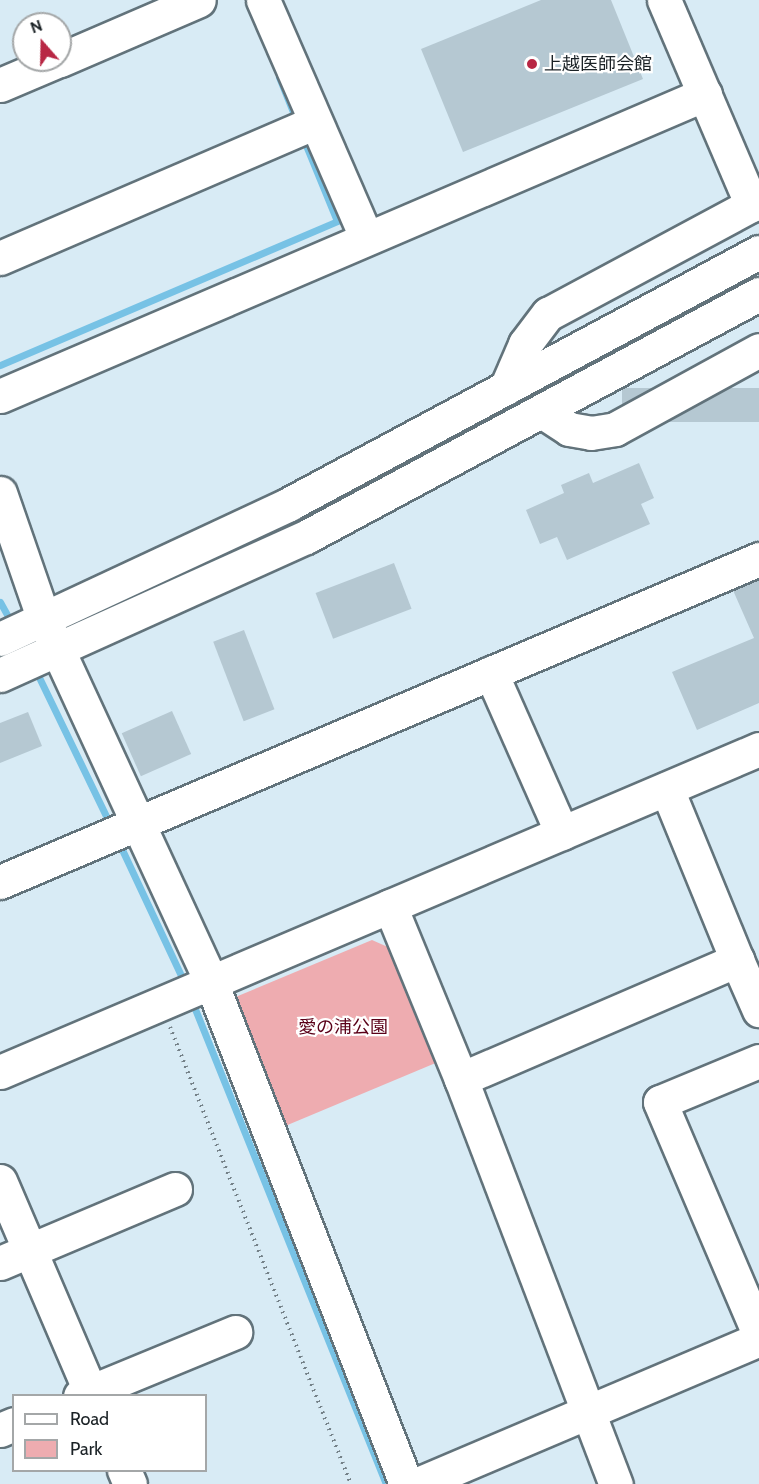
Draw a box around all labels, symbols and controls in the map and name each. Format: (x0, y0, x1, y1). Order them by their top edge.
north arrow (12, 12, 72, 72)
text: N (28, 16, 45, 37)
place label: 上越医師会館 (544, 53, 652, 75)
marker: 上越医師会館 (525, 57, 539, 71)
park label: 愛の浦公園 (298, 1016, 388, 1038)
legend (12, 1394, 207, 1472)
text: Road (70, 1408, 109, 1430)
text: Park (70, 1438, 102, 1460)

